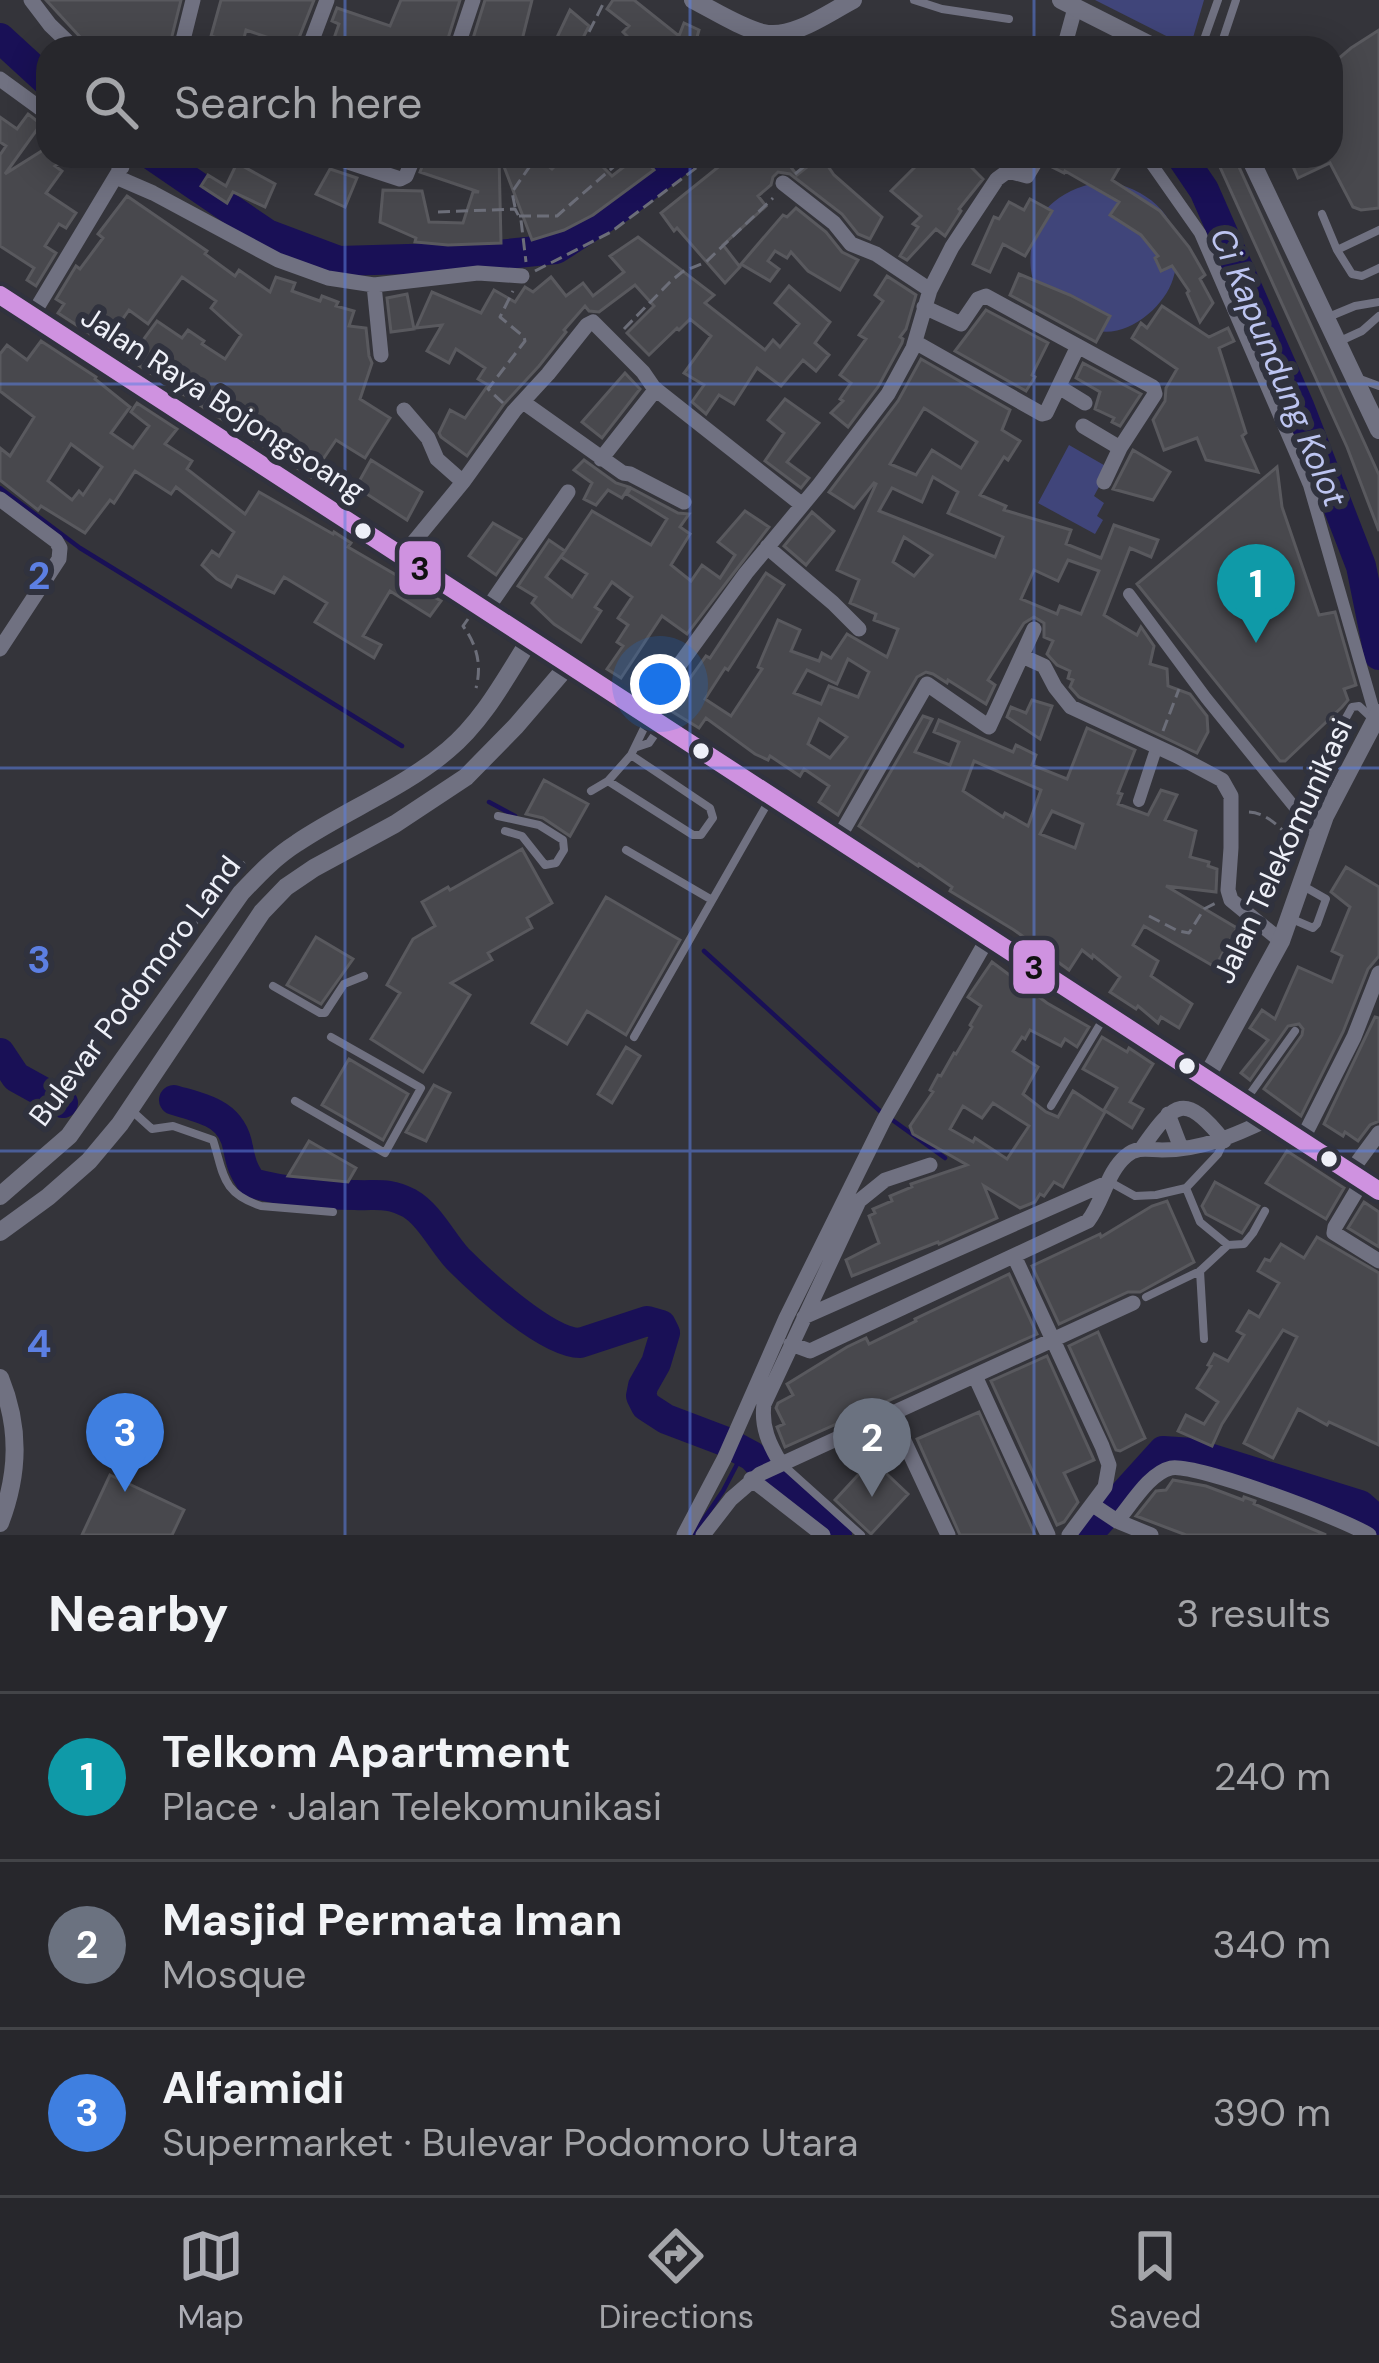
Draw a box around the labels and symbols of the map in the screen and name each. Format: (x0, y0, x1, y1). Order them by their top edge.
water label: Ci Kapundung Kolot (1200, 221, 1357, 513)
street label: Jalan Raya Bojongsoang (74, 297, 373, 510)
unlabelled marker (352, 520, 374, 542)
line badge: 3 (397, 539, 443, 597)
pin: 1 (1217, 544, 1295, 643)
text: 3 (410, 547, 430, 590)
text: 2 (28, 550, 50, 601)
your location (630, 654, 690, 714)
street label: Jalan Telekomunikasi (1204, 712, 1361, 990)
unlabelled marker (690, 740, 712, 762)
street label: Bulevar Podomoro Land (20, 848, 249, 1134)
text: 3 (27, 934, 51, 985)
line badge: 3 (1011, 938, 1057, 996)
text: 3 (1024, 946, 1044, 989)
unlabelled marker (1176, 1055, 1198, 1077)
unlabelled marker (1318, 1148, 1340, 1170)
text: 4 (26, 1318, 52, 1369)
pin: 3 (86, 1393, 164, 1492)
pin: 2 (833, 1398, 911, 1497)

